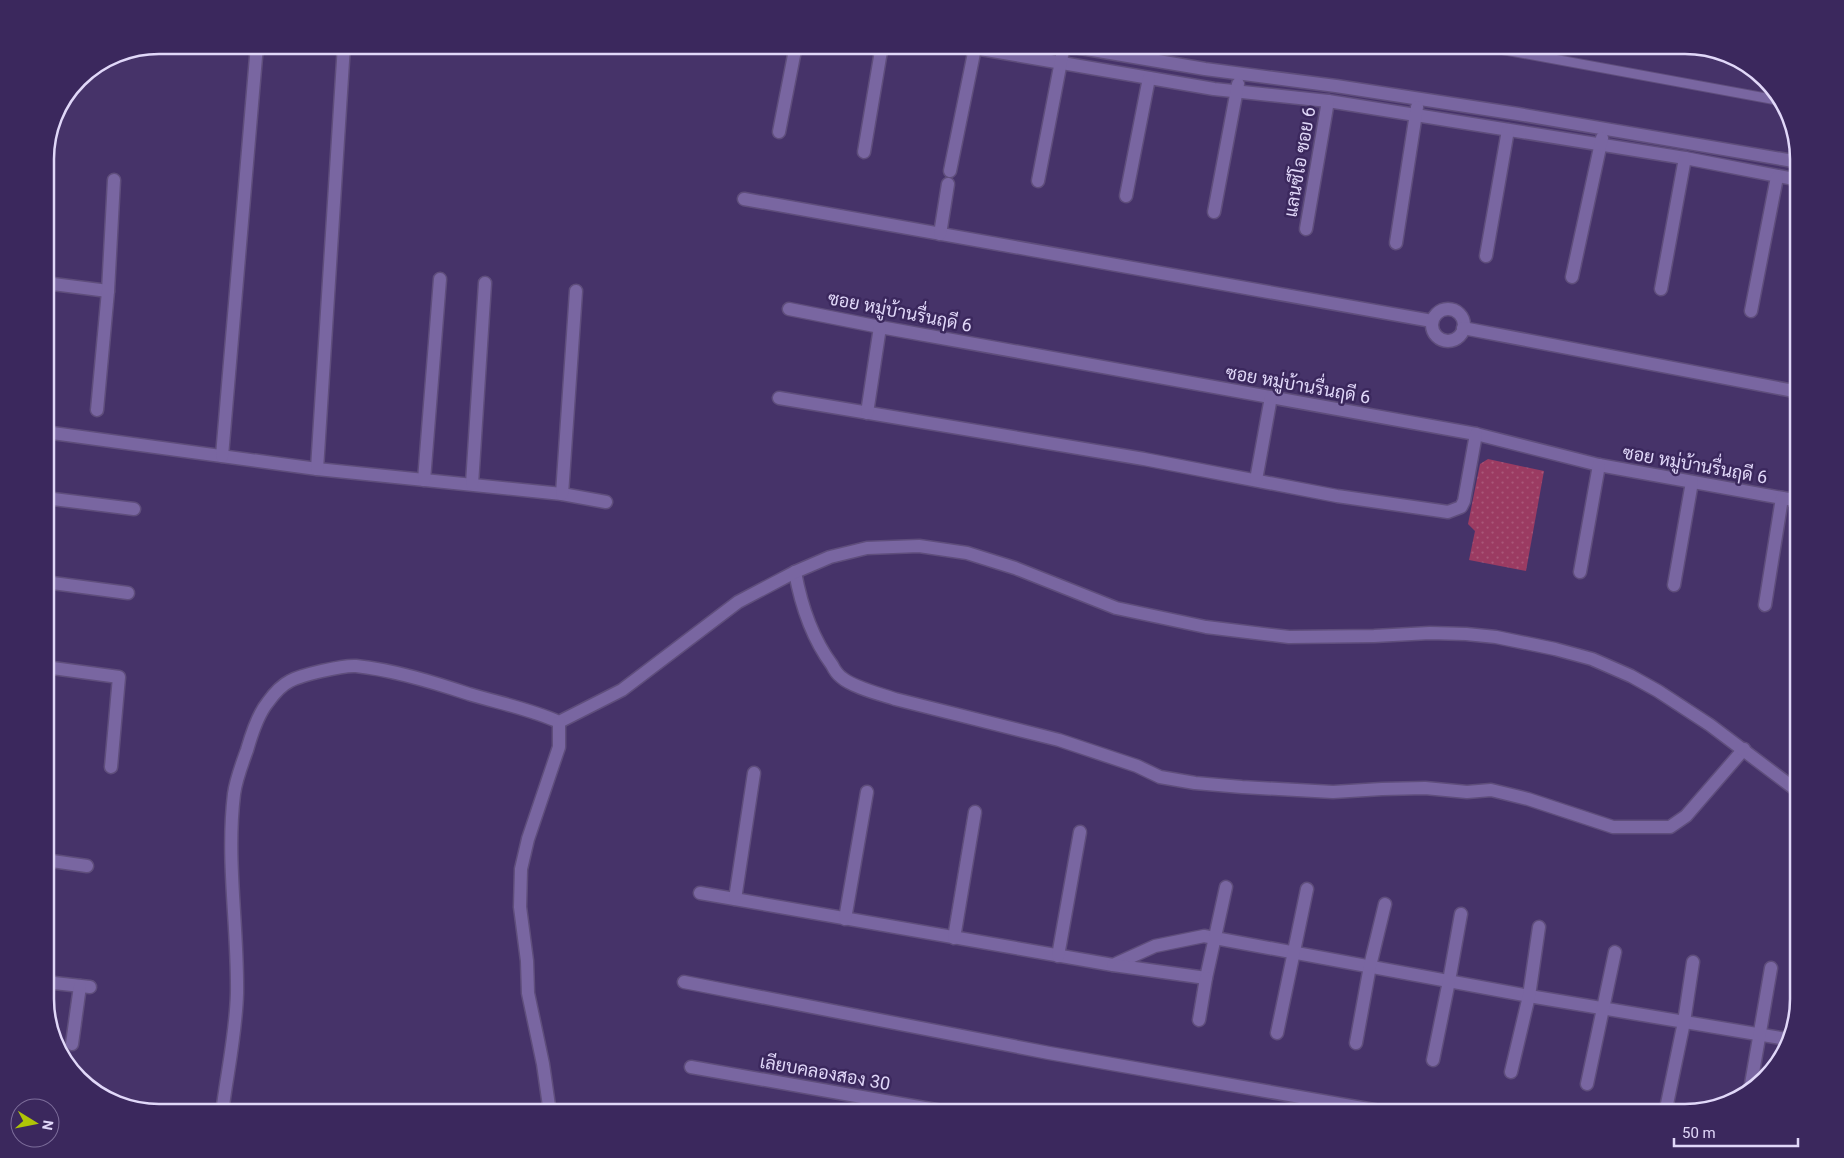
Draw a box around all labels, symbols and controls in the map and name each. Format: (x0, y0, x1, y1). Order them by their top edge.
street label: แลนซีโอ ซอย 6 (1277, 105, 1320, 219)
street label: ซอย หมู่บ้านรื่นฤดี 6 (826, 282, 975, 339)
street label: ซอย หมู่บ้านรื่นฤดี 6 (1224, 357, 1373, 411)
street label: ซอย หมู่บ้านรื่นฤดี 6 (1621, 437, 1770, 491)
street label: เลียบคลองสอง 30 (758, 1049, 892, 1094)
north arrow (10, 1098, 60, 1148)
scale bar (1674, 1116, 1798, 1148)
text: N (39, 1119, 57, 1132)
text: 50 m (1682, 1124, 1716, 1142)

